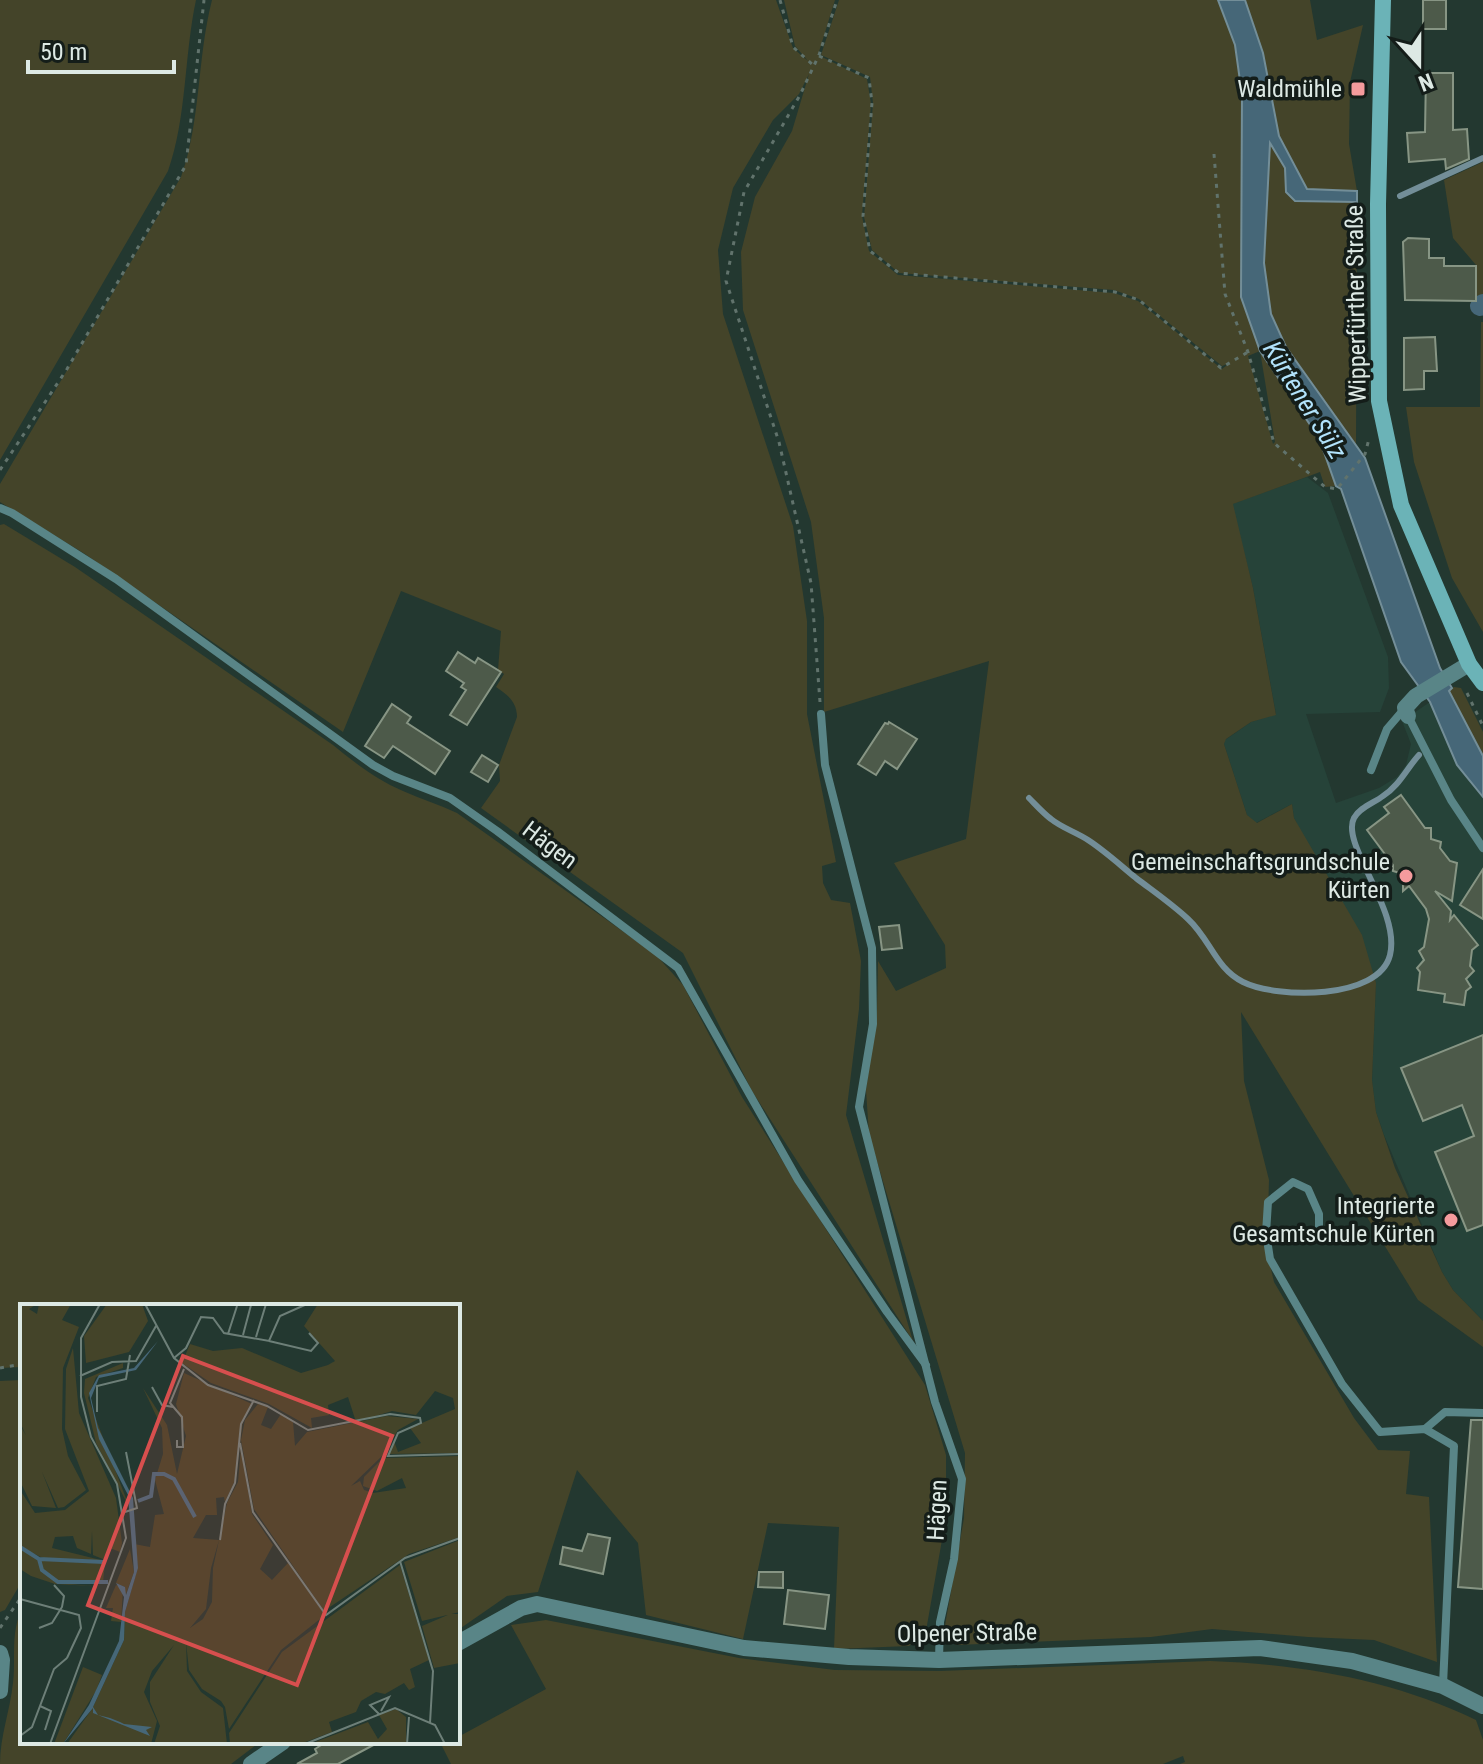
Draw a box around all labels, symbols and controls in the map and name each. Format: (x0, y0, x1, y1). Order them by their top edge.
scale bar (28, 24, 174, 74)
north arrow (1379, 24, 1459, 104)
text: 50 m (40, 38, 87, 66)
text: N (1415, 68, 1437, 96)
place label: Waldmühle (1237, 75, 1342, 103)
marker: Waldmühle (1349, 80, 1367, 98)
street label: Wipperfürther Straße (1340, 205, 1372, 403)
water label: Kürtener Sülz (1257, 336, 1353, 464)
street label: Hägen (517, 815, 583, 875)
place label: Gemeinschaftsgrundschule Kürten (1131, 848, 1390, 904)
marker: Gemeinschaftsgrundschule Kürten (1397, 867, 1415, 885)
place label: Integrierte Gesamtschule Kürten (1232, 1192, 1435, 1248)
marker: Integrierte Gesamtschule Kürten (1442, 1211, 1460, 1229)
inset map (20, 1304, 460, 1744)
street label: Hägen (921, 1479, 953, 1541)
street label: Olpener Straße (897, 1618, 1037, 1648)

